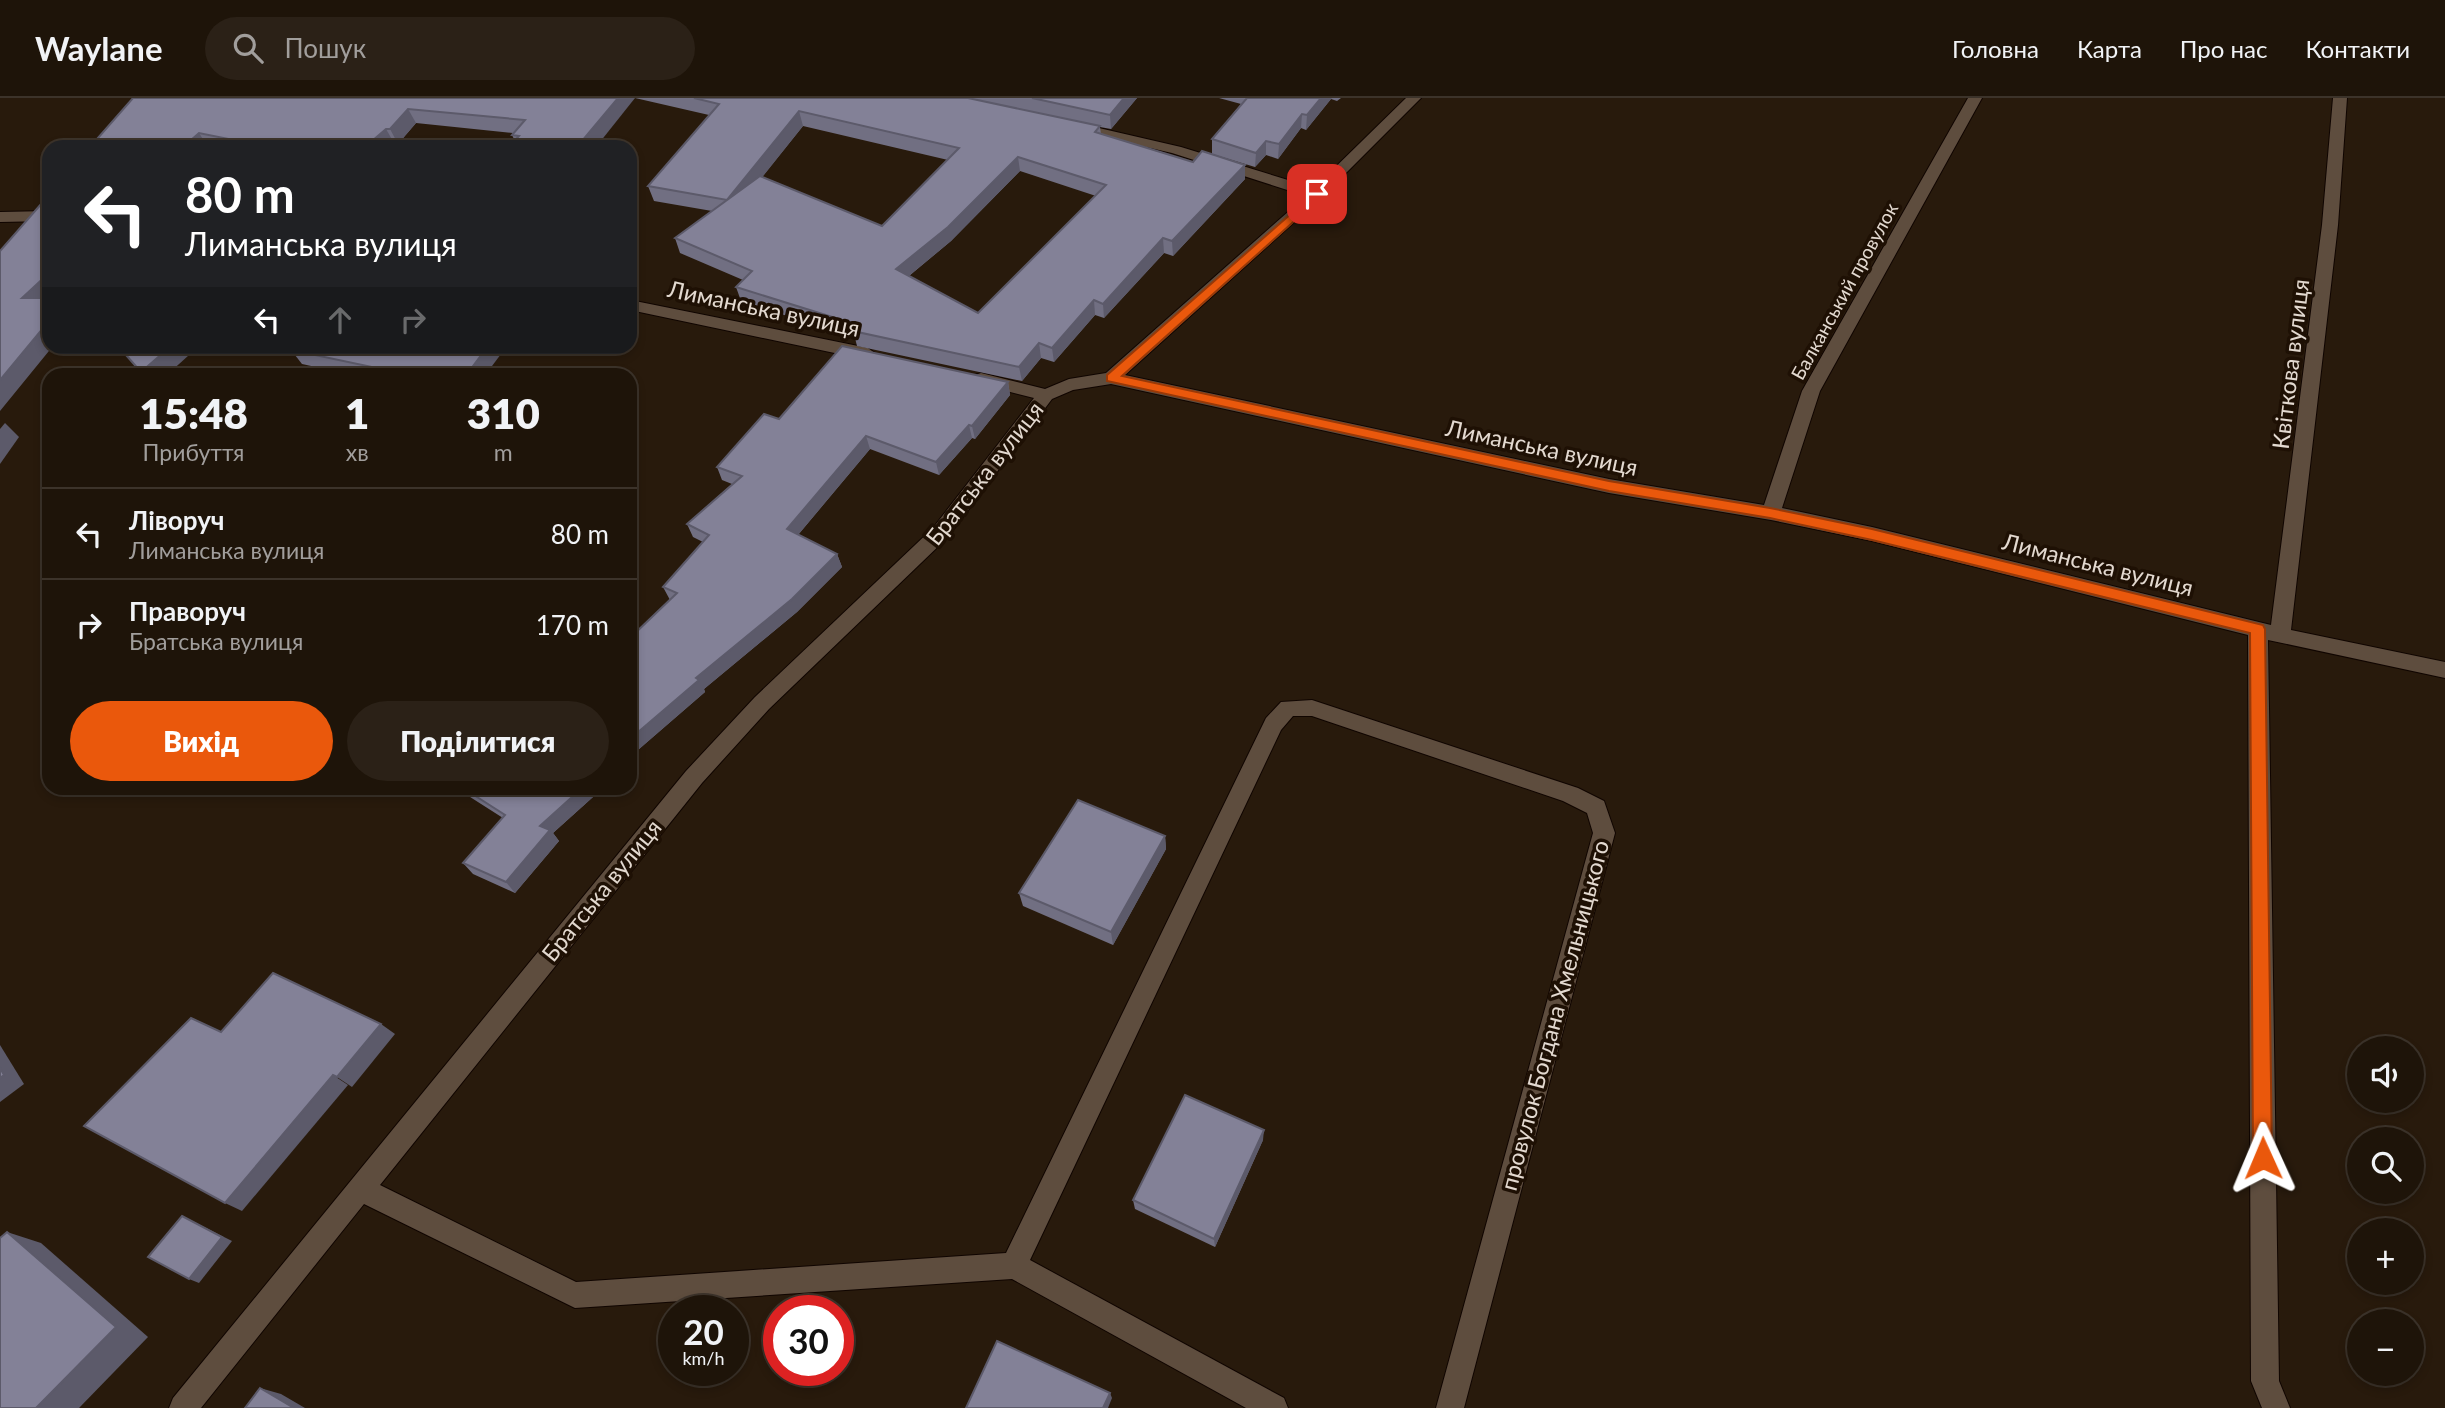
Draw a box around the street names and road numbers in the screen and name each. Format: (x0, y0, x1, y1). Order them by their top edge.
street label: Балканський провулок (1786, 198, 1902, 384)
street label: Лиманська вулиця (665, 274, 862, 342)
street label: Квіткова вулиця (2266, 277, 2314, 451)
street label: Братська вулиця (919, 396, 1049, 550)
street label: Лиманська вулиця (1443, 413, 1640, 481)
street label: Лиманська вулиця (1999, 527, 2196, 601)
street label: Братська вулиця (535, 813, 667, 967)
street label: провулок Богдана Хмельницького (1494, 837, 1614, 1193)

